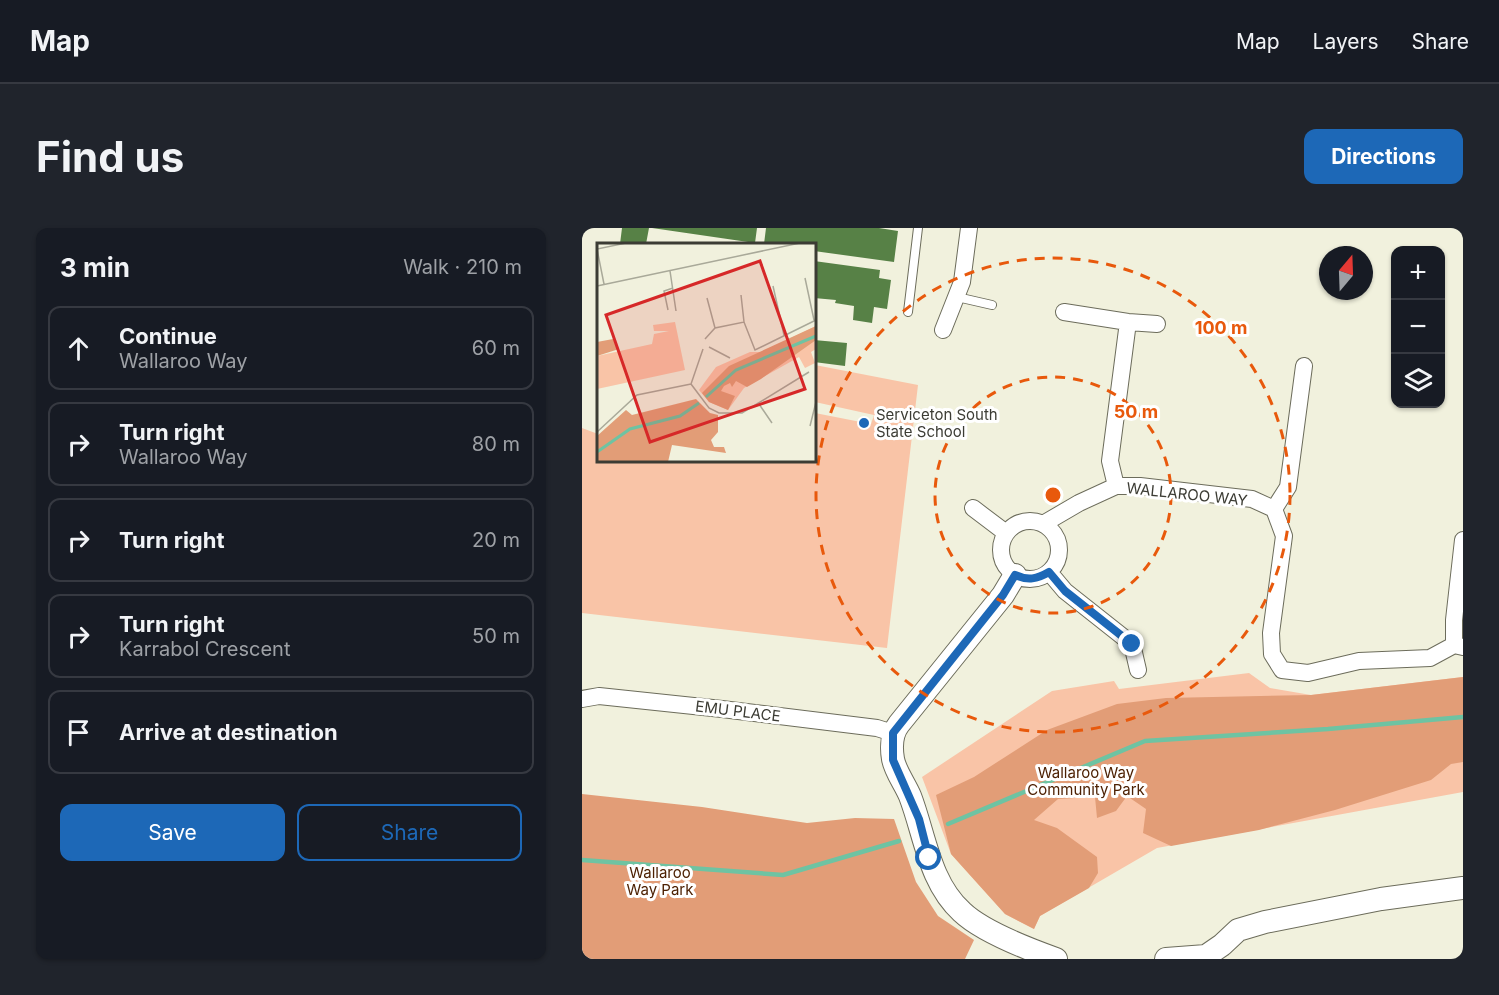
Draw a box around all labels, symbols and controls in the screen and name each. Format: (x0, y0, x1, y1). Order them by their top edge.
text: Map (30, 24, 90, 58)
text: Map (1236, 29, 1280, 54)
text: Layers (1313, 29, 1379, 54)
text: Share (1412, 29, 1469, 54)
button: Directions (1304, 129, 1463, 184)
text: Find us (36, 131, 184, 182)
inset map (597, 243, 816, 462)
north arrow (1319, 246, 1373, 300)
map controls (1391, 246, 1445, 408)
button: + (1391, 246, 1445, 300)
text: 3 min (60, 252, 130, 283)
text: Walk · 210 m (403, 255, 522, 279)
button: − (1391, 300, 1445, 354)
text: 100 m (1195, 317, 1247, 338)
text: Continue (119, 323, 217, 349)
icon: ahead (62, 332, 95, 365)
text: 60 m (472, 336, 520, 360)
text: Wallaroo Way (119, 349, 248, 373)
button: layers (1391, 354, 1445, 408)
text: 50 m (1114, 401, 1158, 422)
place label: Serviceton South State School (876, 405, 998, 441)
marker: Serviceton South State School (857, 416, 871, 430)
text: Turn right (119, 419, 225, 445)
icon: right (62, 428, 95, 461)
text: 80 m (472, 432, 520, 456)
text: Wallaroo Way (119, 445, 248, 469)
street label: WALLAROO WAY (1125, 478, 1249, 510)
centre of rings (1043, 485, 1063, 505)
icon: right (62, 524, 95, 557)
text: Turn right (119, 527, 225, 553)
text: 20 m (472, 528, 520, 552)
text: Turn right (119, 611, 225, 637)
icon: right (62, 620, 95, 653)
text: 50 m (472, 624, 520, 648)
route end (1118, 630, 1144, 656)
text: Karrabol Crescent (119, 637, 290, 661)
street label: EMU PLACE (694, 696, 782, 726)
icon: arrive (62, 716, 95, 749)
text: Arrive at destination (119, 719, 338, 745)
park label: Wallaroo Way Community Park (1027, 763, 1146, 799)
button: Save (60, 804, 285, 861)
button: Share (297, 804, 522, 861)
route start (915, 844, 941, 870)
park label: Wallaroo Way Park (627, 863, 694, 899)

